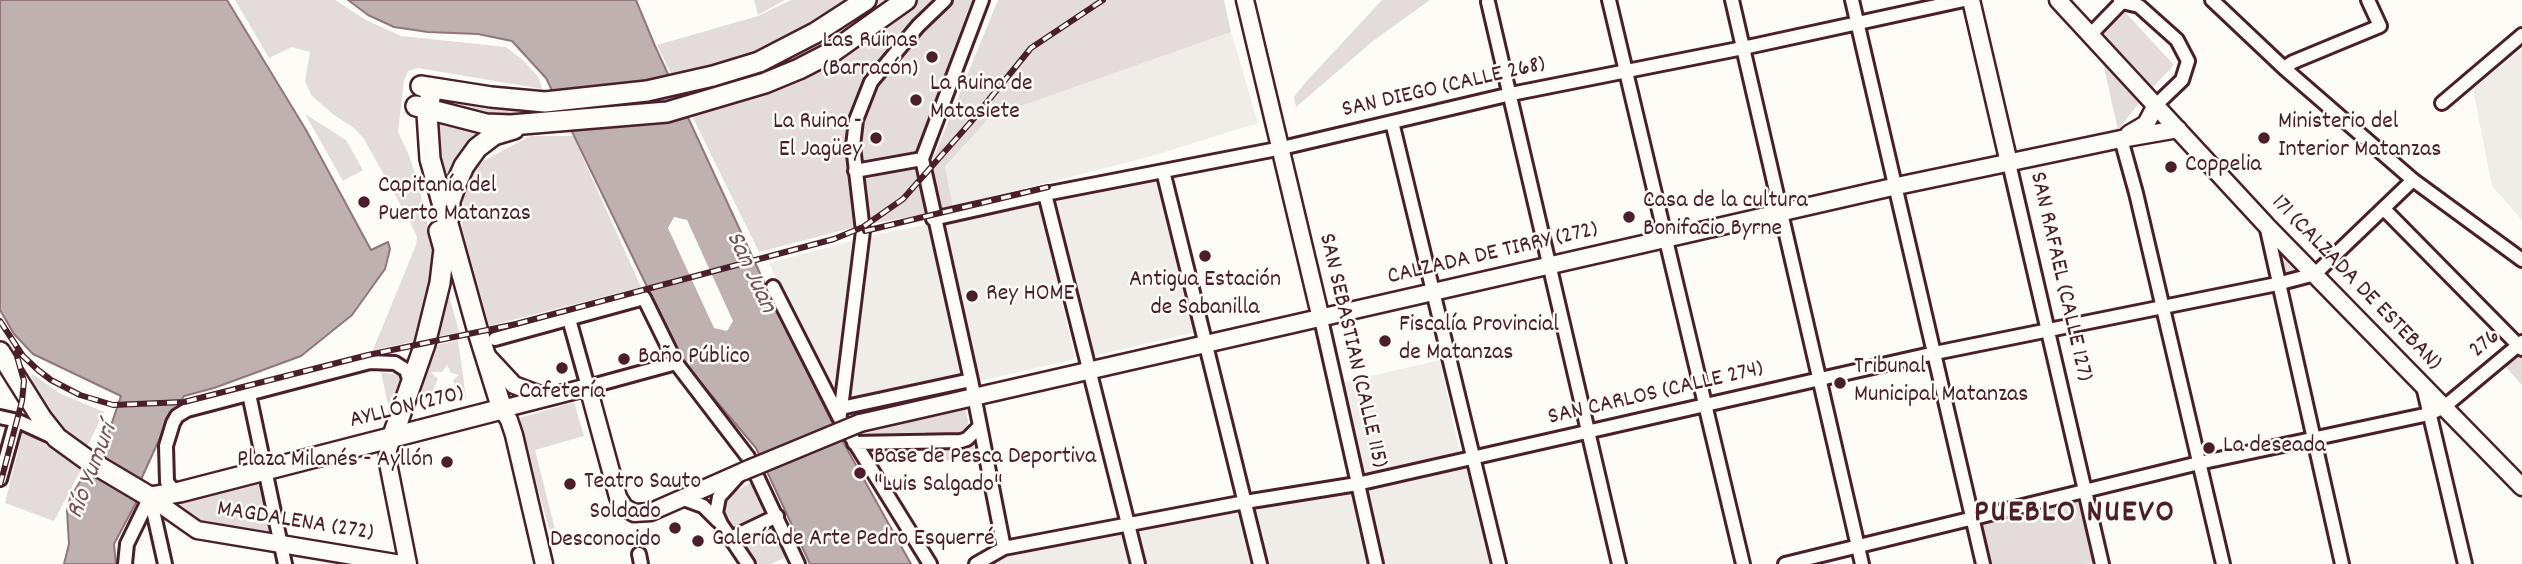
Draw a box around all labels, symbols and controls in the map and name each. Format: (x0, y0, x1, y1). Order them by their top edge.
place label: Las Ruinas (Barracón) (822, 29, 918, 85)
marker: Las Ruinas (Barracón) (924, 49, 940, 65)
street label: SAN DIEGO (CALLE 268) (1339, 52, 1549, 126)
place label: La Ruina de Matasiete (930, 72, 1033, 128)
marker: La Ruina de Matasiete (908, 92, 924, 108)
place label: La Ruina - El Jagüey (773, 110, 862, 166)
place label: Ministerio del Interior Matanzas (2278, 110, 2441, 166)
marker: La Ruina - El Jagüey (868, 130, 884, 146)
marker: Ministerio del Interior Matanzas (2256, 130, 2272, 146)
place label: Coppelia (2185, 153, 2262, 181)
marker: Coppelia (2163, 159, 2179, 175)
street label: SAN RAFAEL (CALLE 127) (2021, 170, 2097, 384)
place label: Capitanía del Puerto Matanzas (378, 174, 531, 230)
place label: Casa de la cultura Bonifacio Byrne (1643, 189, 1808, 245)
street label: 171 (CALZADA DE ESTEBAN) (2263, 190, 2447, 378)
marker: Capitanía del Puerto Matanzas (356, 194, 372, 210)
marker: Casa de la cultura Bonifacio Byrne (1621, 209, 1637, 225)
street label: CALZADA DE TIRRY (272) (1385, 217, 1601, 293)
water label: San Juan (717, 227, 781, 319)
street label: SAN SEBASTIAN (CALLE 115) (1310, 231, 1392, 471)
marker: Antigua Estación de Sabanilla (1197, 248, 1213, 264)
place label: Antigua Estación de Sabanilla (1129, 268, 1281, 324)
place label: Rey HOME (986, 282, 1074, 310)
marker: Rey HOME (964, 288, 980, 304)
place label: Fiscalía Provincial de Matanzas (1399, 313, 1559, 369)
street label: 276 (2465, 324, 2507, 366)
marker: Fiscalía Provincial de Matanzas (1377, 333, 1393, 349)
place label: Baño Público (638, 345, 750, 373)
marker: Baño Público (616, 351, 632, 367)
place label: Tribunal Municipal Matanzas (1854, 355, 2028, 411)
street label: SAN CARLOS (CALLE 274) (1546, 356, 1766, 434)
marker: Cafetería (554, 360, 570, 376)
marker: Tribunal Municipal Matanzas (1832, 375, 1848, 391)
place label: Cafetería (519, 380, 605, 408)
street label: AYLLÓN (270) (347, 381, 467, 437)
water label: Río Yumurí (62, 420, 126, 524)
place label: La deseada (2223, 434, 2326, 462)
marker: La deseada (2201, 440, 2217, 456)
place label: Base de Pesca Deportiva "Luis Salgado" (874, 445, 1096, 501)
place label: Plaza Milanés - Ayllón (237, 448, 433, 476)
marker: Plaza Milanés - Ayllón (439, 454, 455, 470)
marker: Base de Pesca Deportiva "Luis Salgado" (852, 465, 868, 481)
place label: Teatro Sauto (584, 470, 701, 498)
marker: Teatro Sauto (562, 476, 578, 492)
street label: MAGDALENA (272) (215, 496, 375, 550)
district label: PUEBLO NUEVO (1976, 497, 2174, 535)
place label: Soldado Desconocido (550, 500, 661, 556)
marker: Soldado Desconocido (667, 520, 683, 536)
place label: Galería de Arte Pedro Esquerré (712, 527, 994, 555)
marker: Galería de Arte Pedro Esquerré (690, 533, 706, 549)

